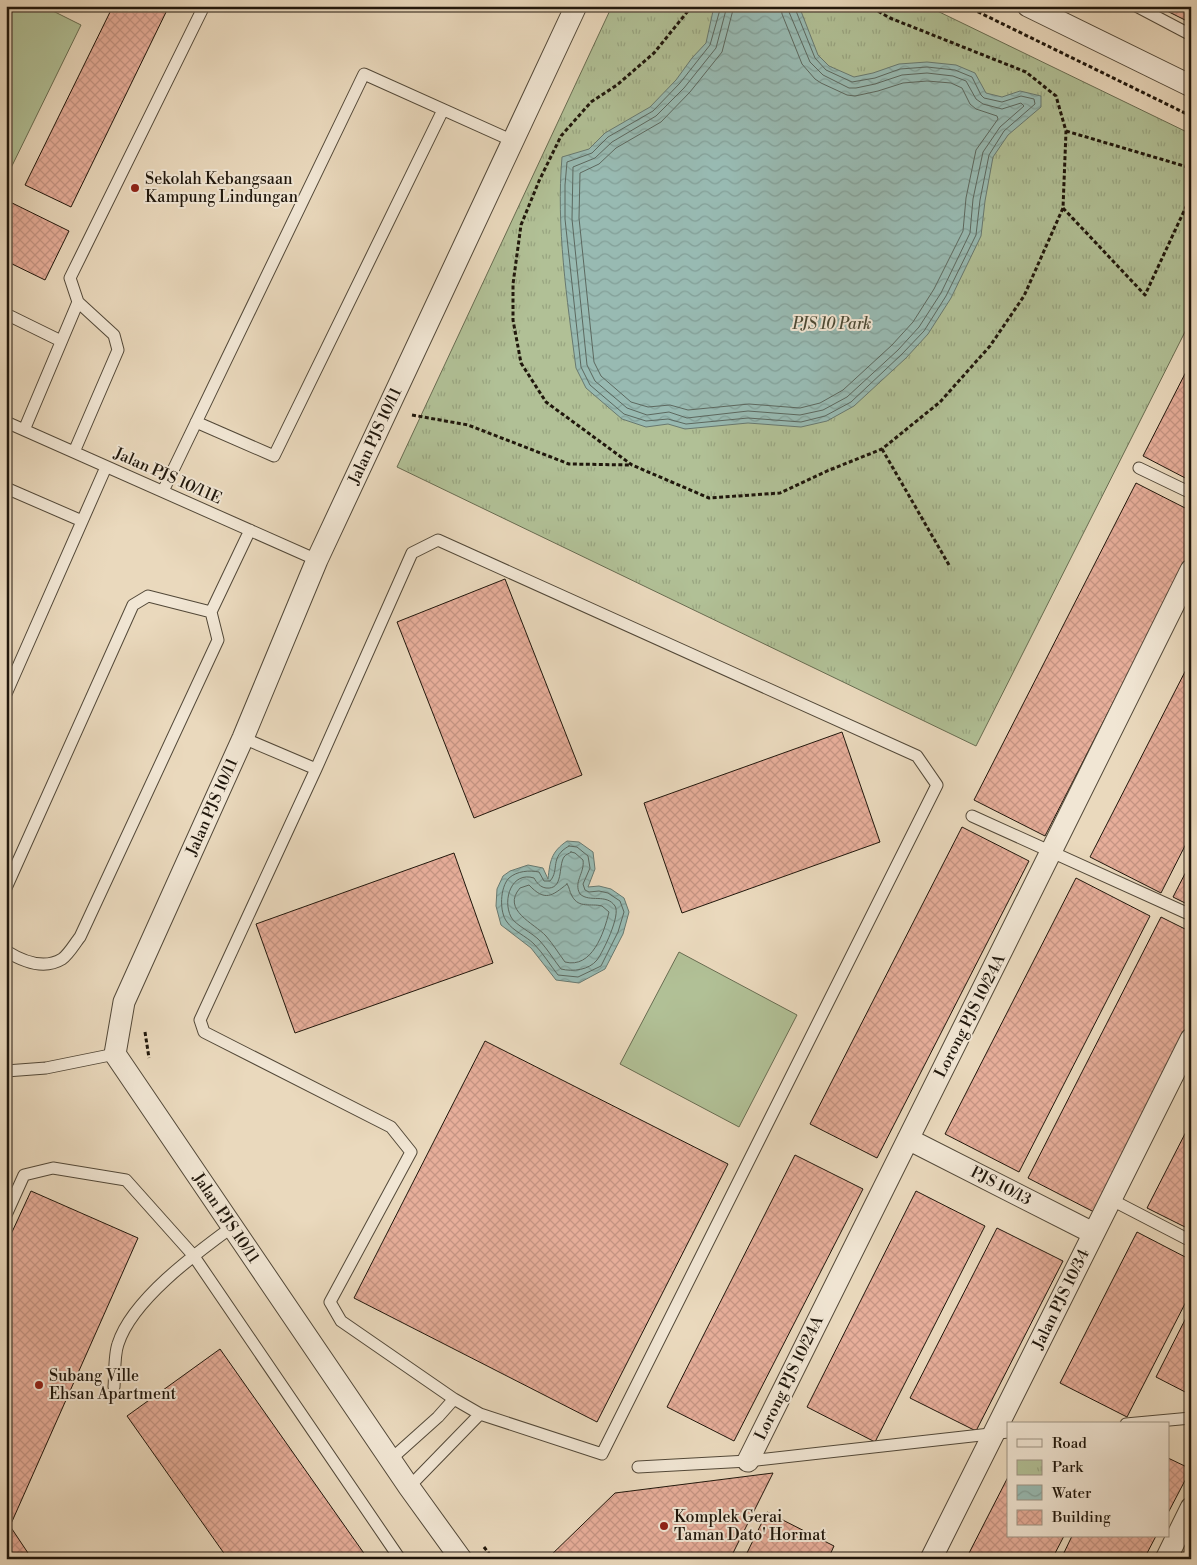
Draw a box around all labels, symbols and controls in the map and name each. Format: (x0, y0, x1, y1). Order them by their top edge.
place label: Sekolah Kebangsaan Kampung Lindungan (145, 169, 298, 207)
marker: Sekolah Kebangsaan Kampung Lindungan (129, 182, 141, 194)
park label: PJS 10 Park (792, 314, 871, 334)
street label: Jalan PJS 10/11 (343, 384, 406, 489)
street label: Jalan PJS 10/11E (110, 443, 225, 509)
street label: Jalan PJS 10/11 (181, 755, 242, 860)
street label: Lorong PJS 10/24A (930, 950, 1010, 1081)
street label: PJS 10/13 (967, 1162, 1035, 1210)
street label: Jalan PJS 10/11 (188, 1168, 264, 1267)
street label: Jalan PJS 10/34 (1028, 1245, 1094, 1353)
street label: Lorong PJS 10/24A (750, 1312, 828, 1444)
place label: Subang Ville Ehsan Apartment (49, 1366, 177, 1404)
marker: Subang Ville Ehsan Apartment (33, 1379, 45, 1391)
legend (1007, 1422, 1170, 1538)
text: Road (1052, 1434, 1087, 1453)
text: Park (1052, 1458, 1084, 1477)
text: Water (1051, 1484, 1092, 1503)
place label: Komplek Gerai Taman Dato' Hormat (674, 1507, 826, 1545)
text: Building (1051, 1508, 1111, 1527)
marker: Komplek Gerai Taman Dato' Hormat (658, 1520, 670, 1532)

